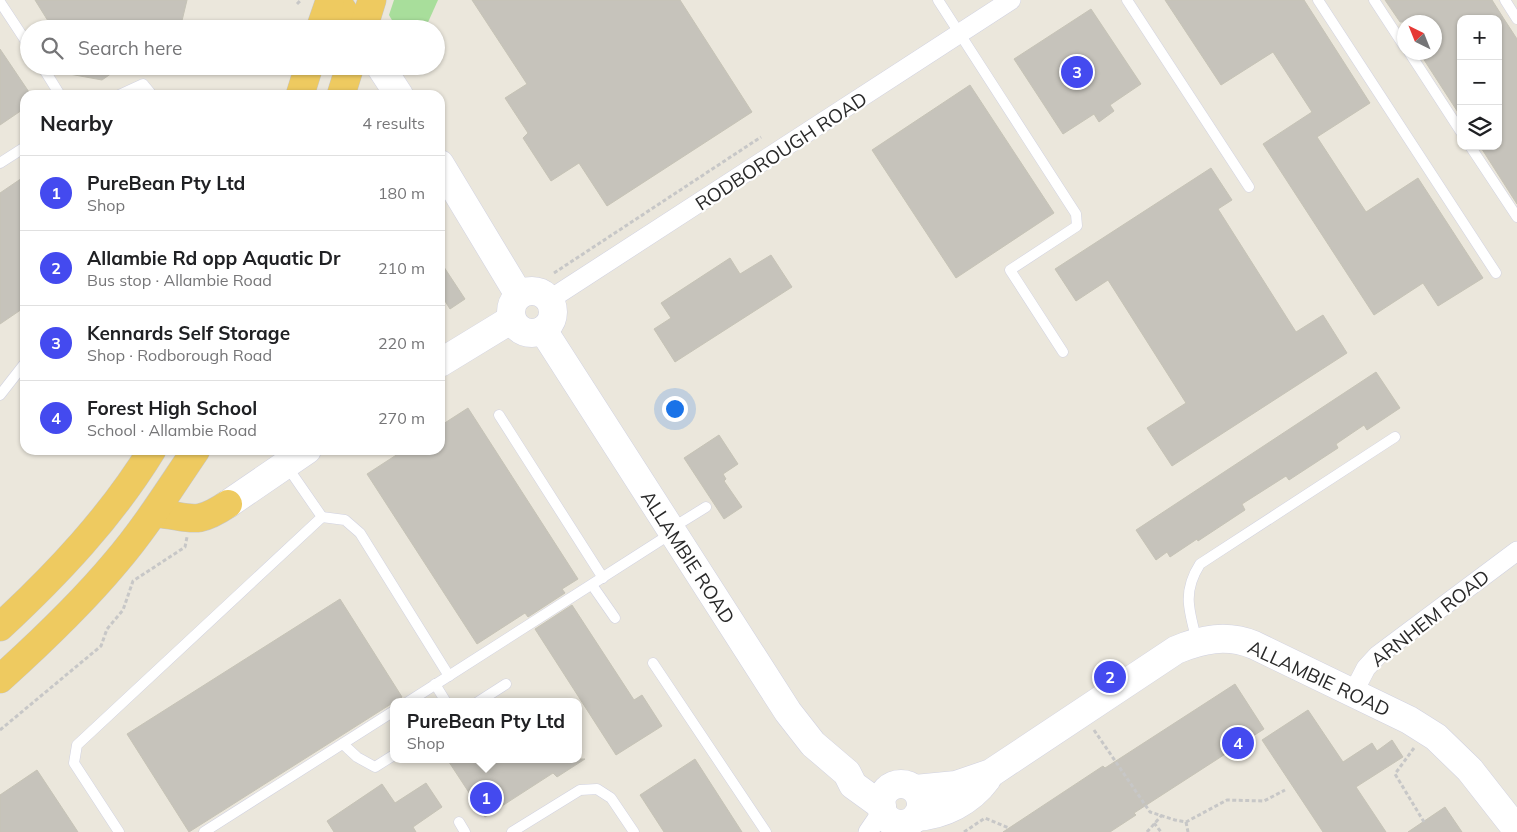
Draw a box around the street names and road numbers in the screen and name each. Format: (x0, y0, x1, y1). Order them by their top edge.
street label: RODBOROUGH ROAD (691, 86, 871, 216)
street label: ALLAMBIE ROAD (636, 486, 740, 628)
street label: ARNHEM ROAD (1366, 564, 1494, 672)
street label: ALLAMBIE ROAD (1244, 635, 1394, 721)

